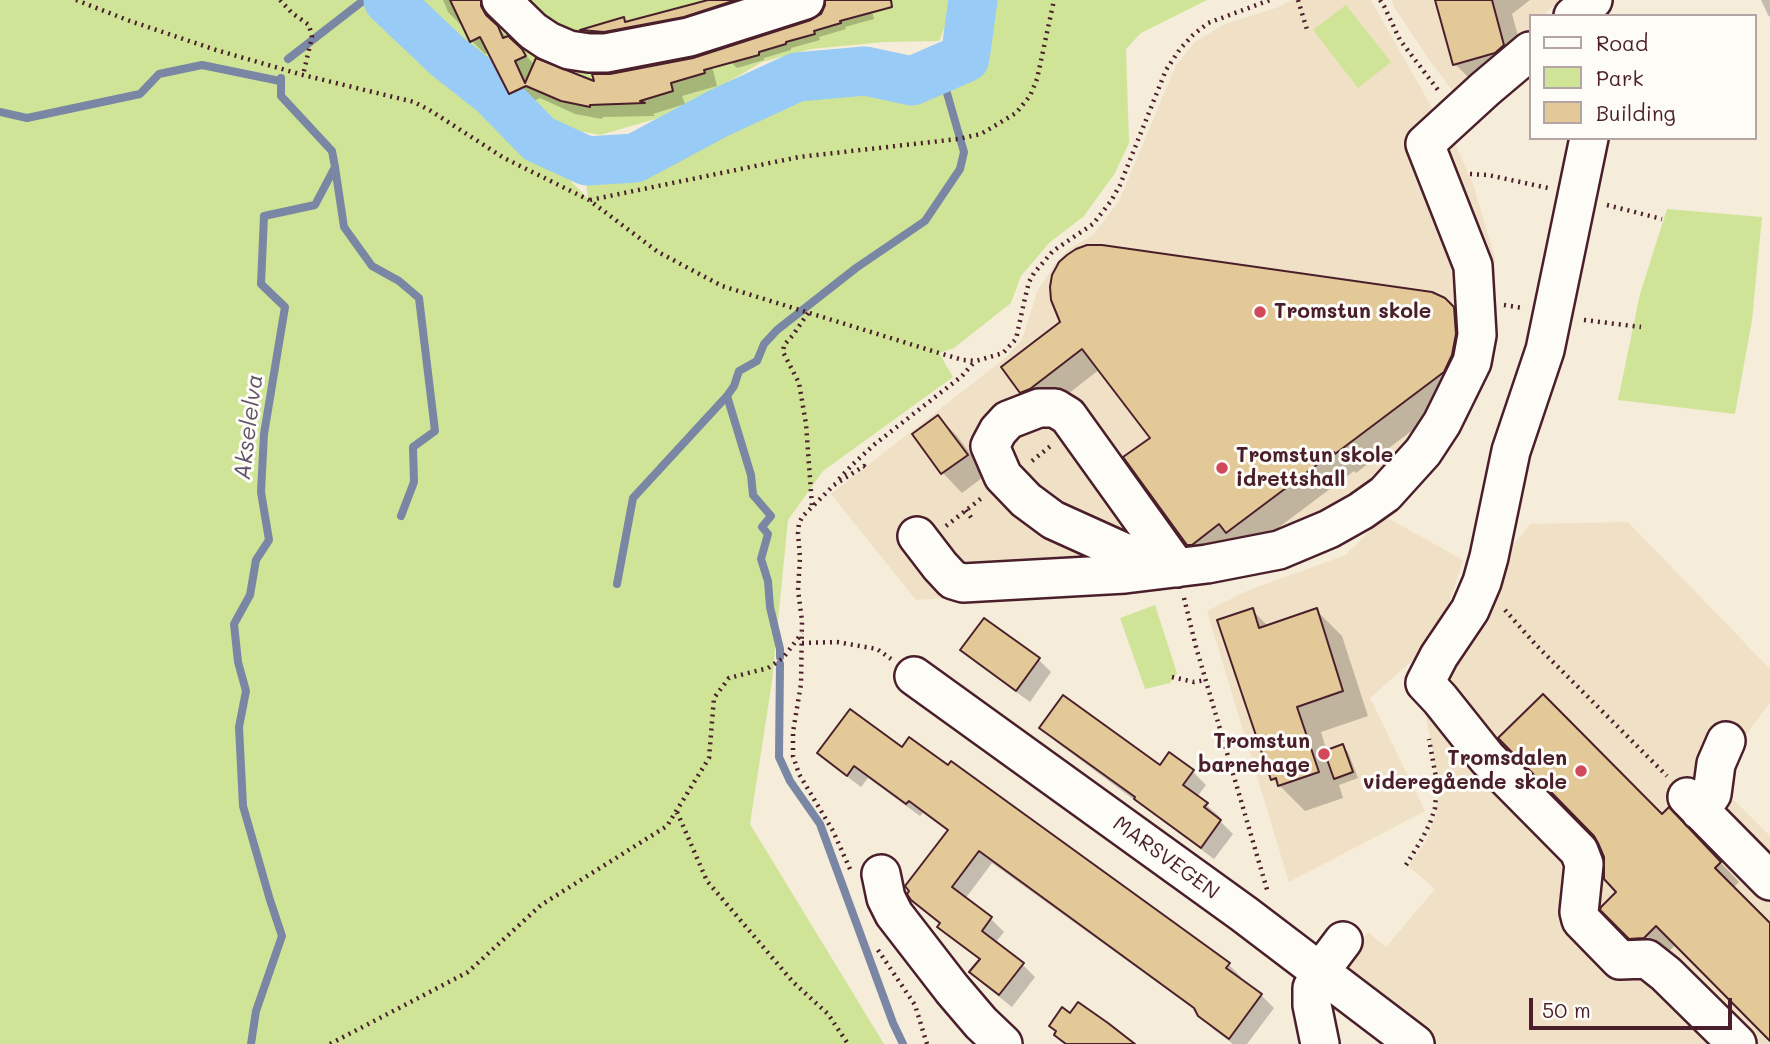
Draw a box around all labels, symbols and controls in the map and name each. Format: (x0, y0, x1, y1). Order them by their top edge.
legend (1528, 14, 1756, 140)
text: Road (1596, 29, 1648, 56)
text: Park (1596, 64, 1644, 91)
text: Building (1596, 99, 1676, 126)
place label: Tromstun skole (1274, 299, 1431, 325)
marker: Tromstun skole (1252, 304, 1268, 320)
water label: Akselelva (229, 373, 269, 481)
place label: Tromstun skole idrettshall (1236, 443, 1393, 493)
marker: Tromstun skole idrettshall (1214, 460, 1230, 476)
place label: Tromstun barnehage (1198, 729, 1310, 779)
marker: Tromstun barnehage (1316, 746, 1332, 762)
place label: Tromsdalen videregående skole (1363, 746, 1567, 796)
marker: Tromsdalen videregående skole (1573, 763, 1589, 779)
street label: MARSVEGEN (1108, 811, 1224, 905)
scale bar (1532, 984, 1735, 1028)
text: 50 m (1542, 996, 1591, 1023)

